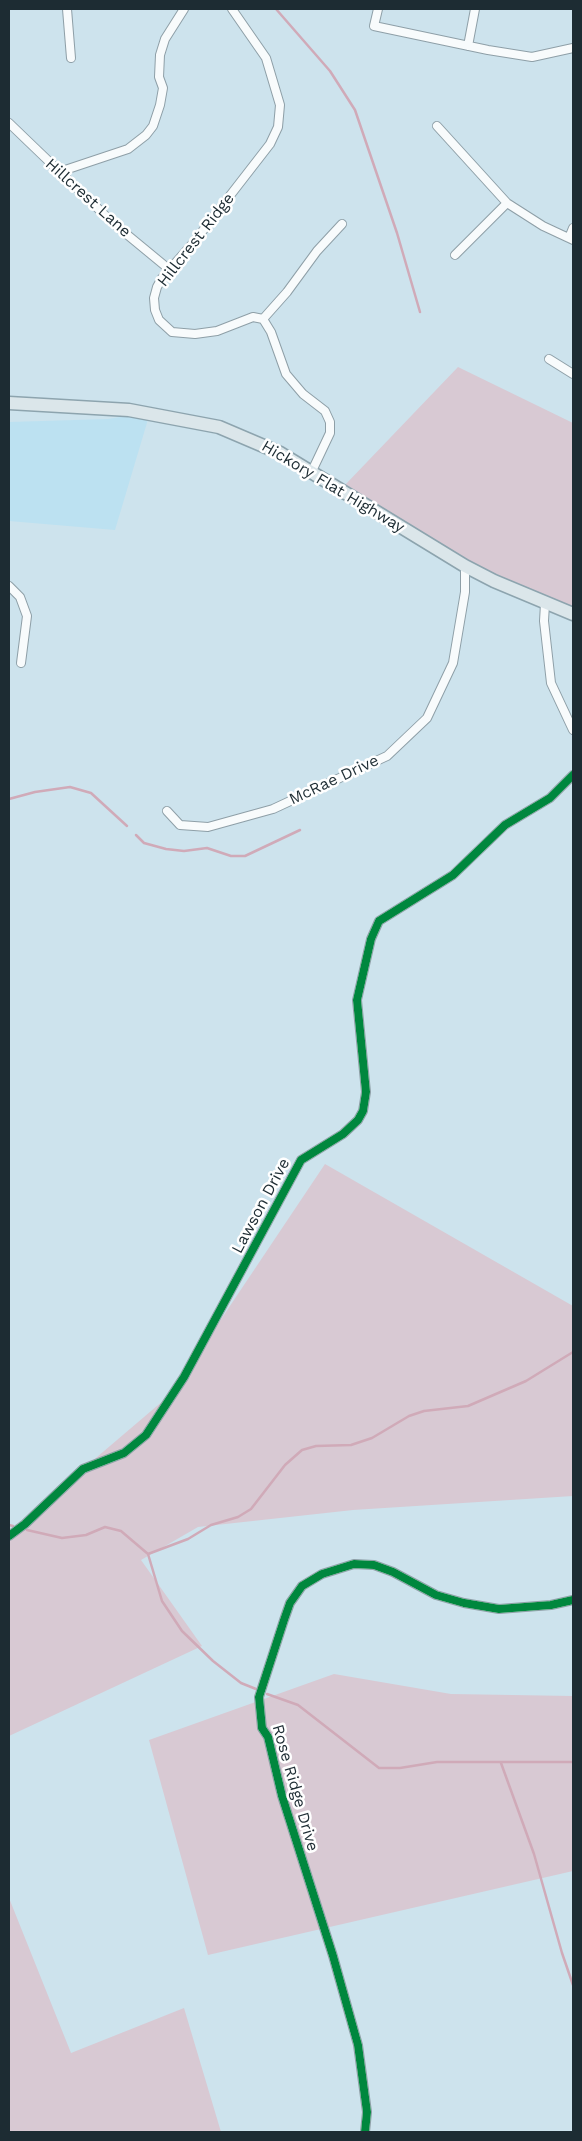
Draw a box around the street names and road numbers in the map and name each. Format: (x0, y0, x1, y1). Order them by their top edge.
street label: Hillcrest Lane (41, 155, 135, 241)
street label: Hillcrest Ridge (154, 189, 238, 291)
street label: Hickory Flat Highway (258, 437, 408, 537)
street label: McRae Drive (286, 751, 382, 809)
street label: Lawson Drive (228, 1155, 294, 1257)
street label: Rose Ridge Drive (268, 1722, 322, 1854)

